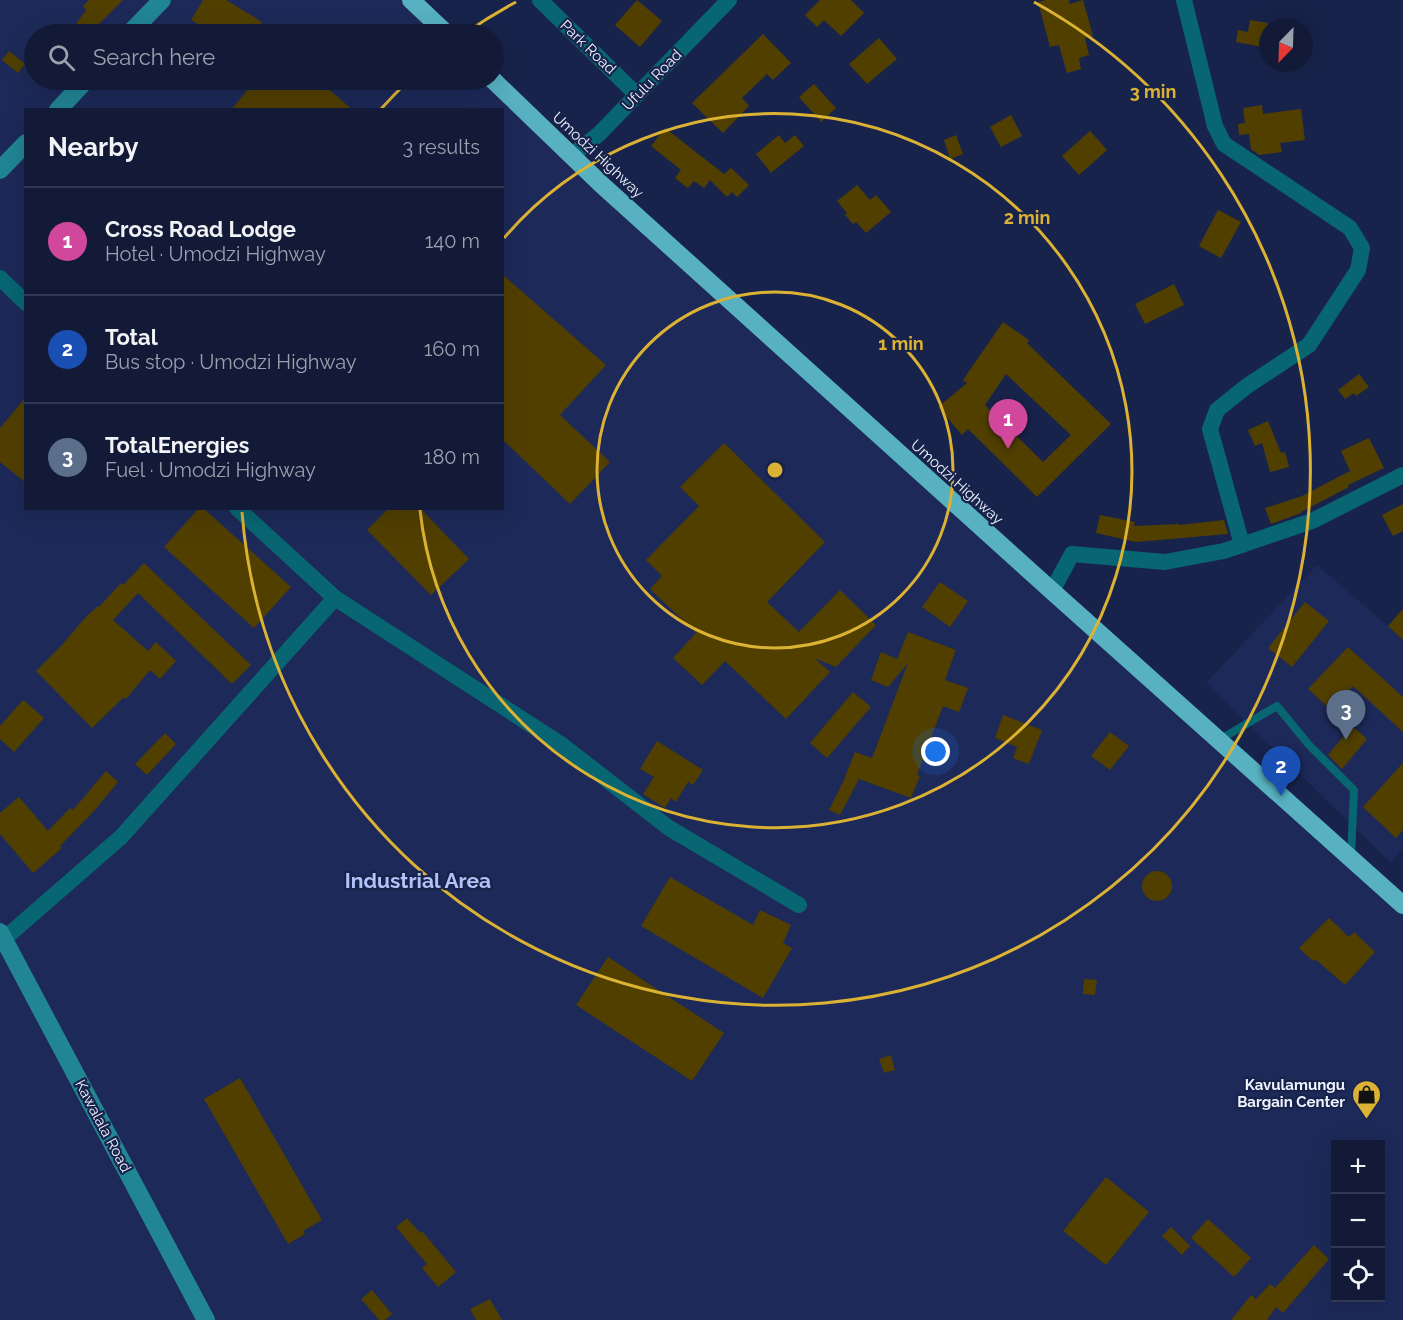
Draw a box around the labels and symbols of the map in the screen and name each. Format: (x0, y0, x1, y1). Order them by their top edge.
street label: Park Road (556, 16, 620, 78)
north arrow (1259, 18, 1313, 72)
street label: Ufulu Road (618, 46, 686, 114)
text: 3 min (1130, 81, 1176, 102)
street label: Umodzi Highway (549, 108, 647, 202)
text: 2 min (1004, 207, 1050, 228)
text: 1 min (878, 333, 924, 354)
pin: 1 (988, 400, 1028, 449)
street label: Umodzi Highway (907, 436, 1007, 528)
centre of rings (765, 460, 785, 480)
pin: 3 (1326, 690, 1366, 740)
your location (921, 737, 950, 766)
pin: 2 (1262, 746, 1300, 796)
district label: Industrial Area (345, 868, 491, 893)
place label: Kavulamungu Bargain Center (1237, 1076, 1345, 1111)
street label: Kawalala Road (71, 1077, 135, 1175)
shop icon: Kavulamungu Bargain Center (1350, 1078, 1382, 1120)

